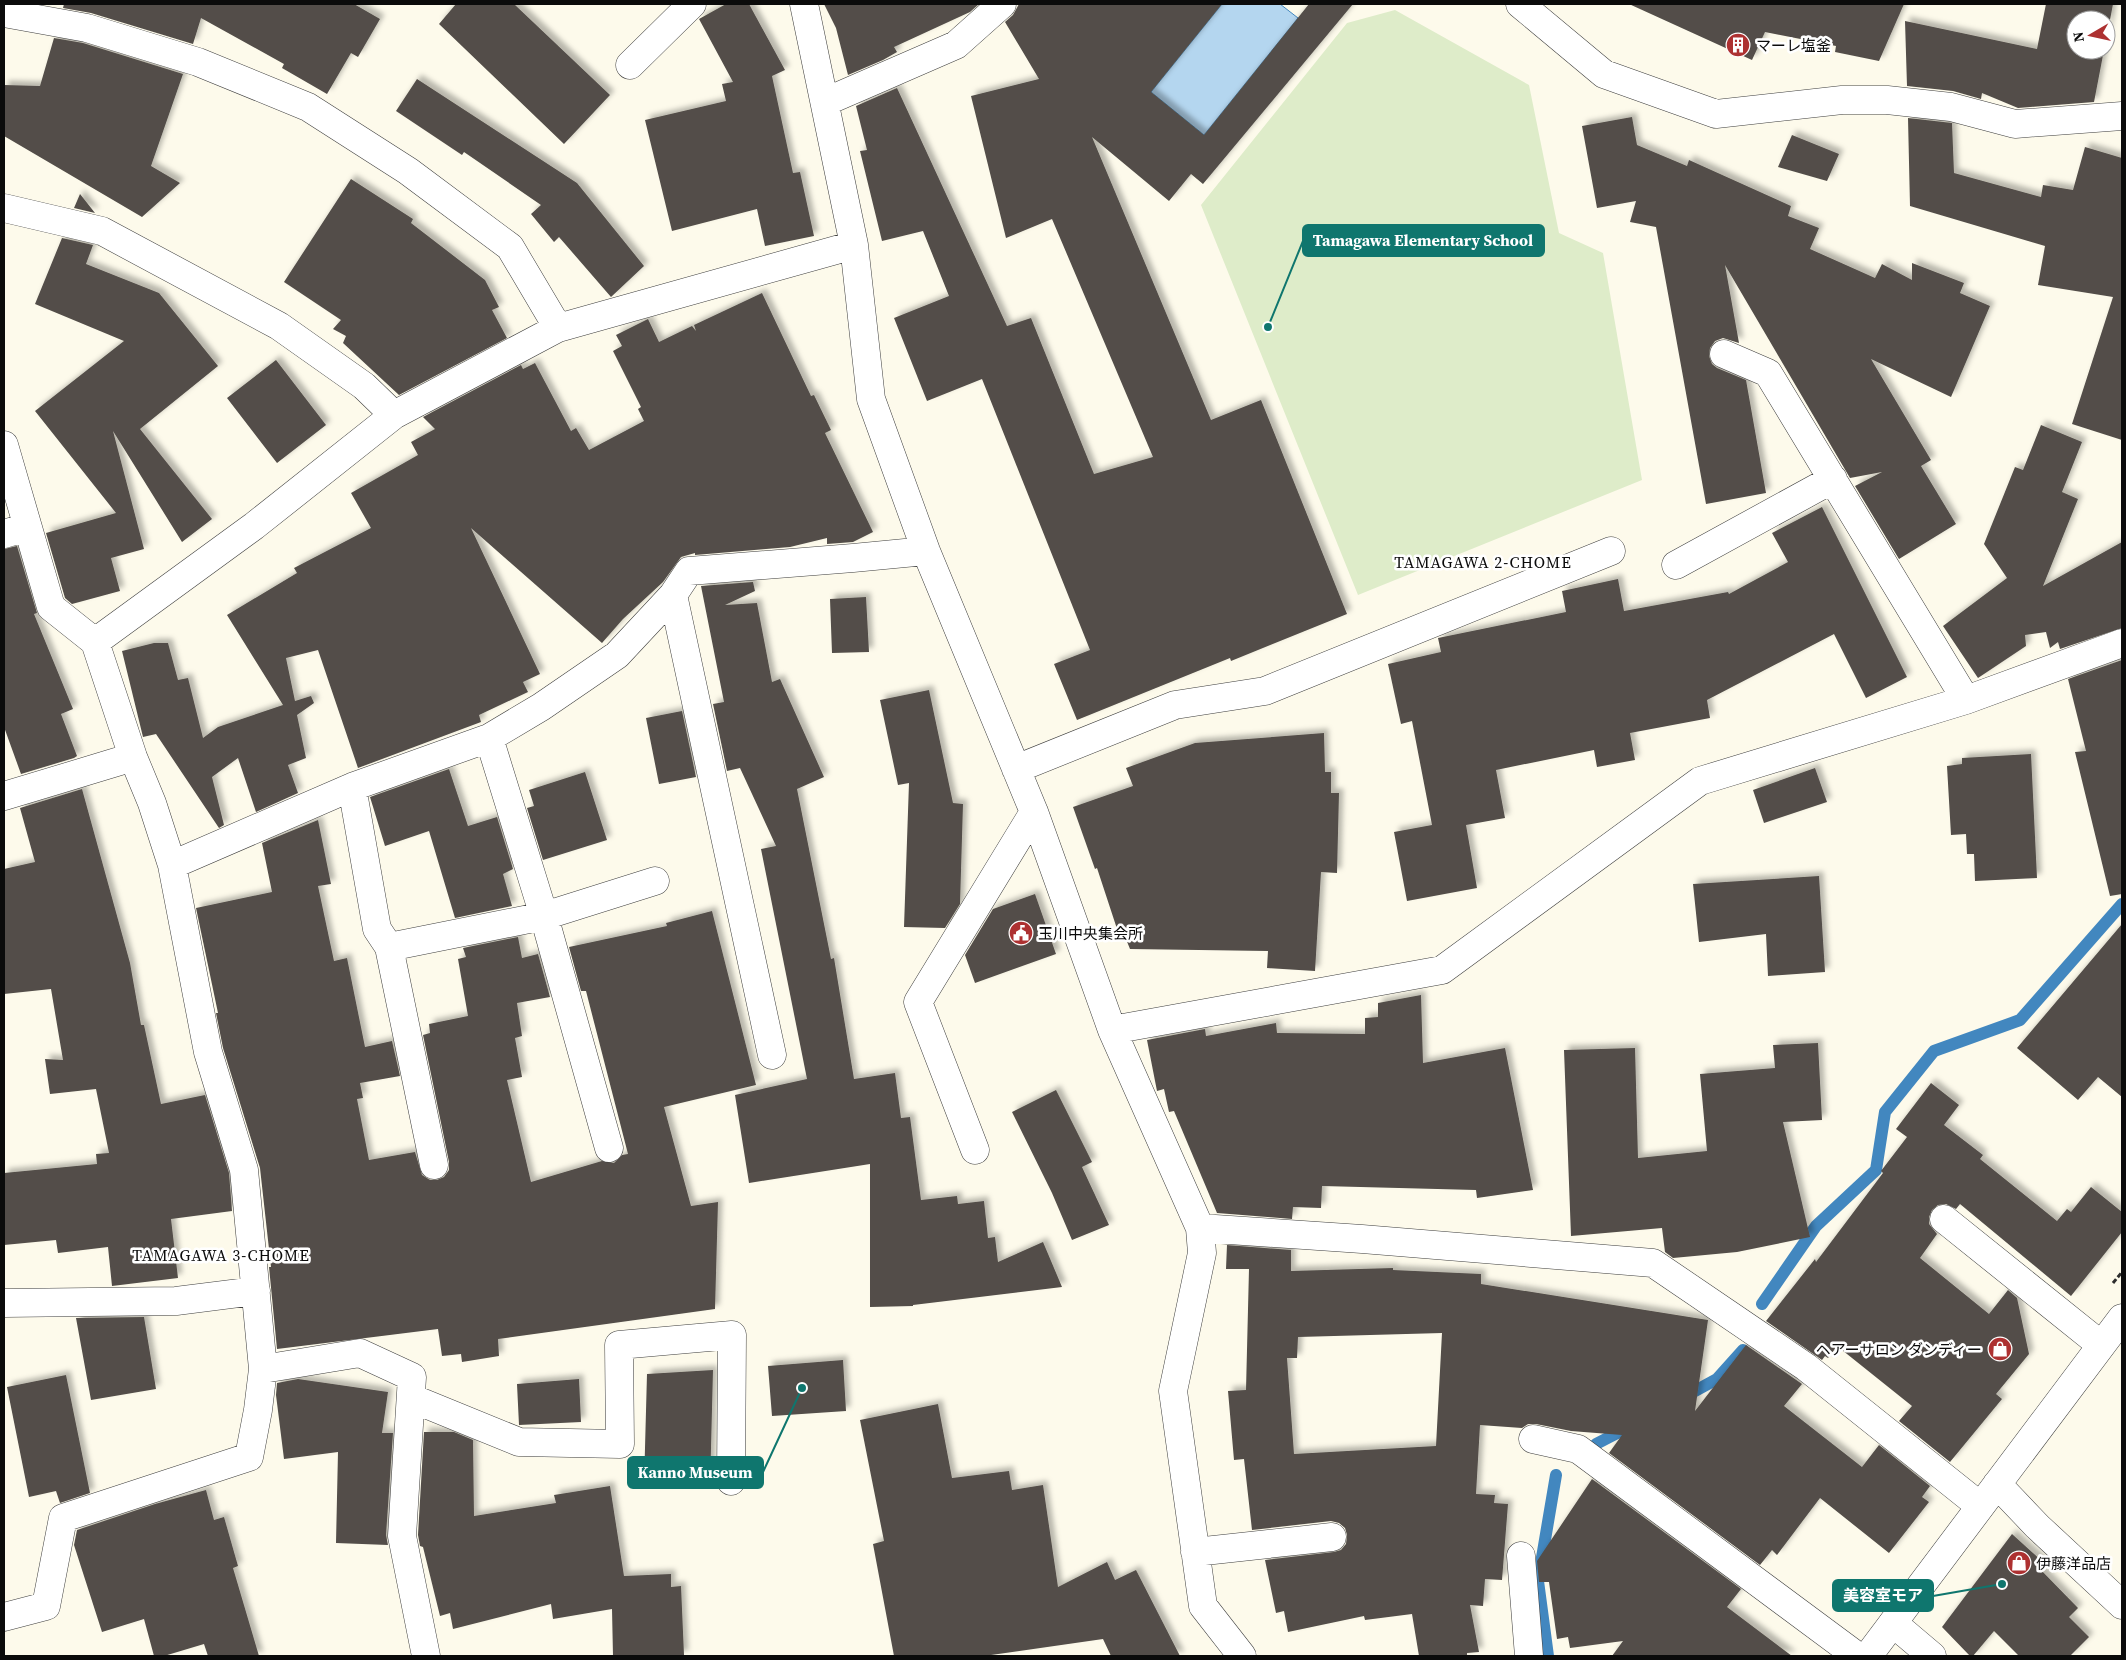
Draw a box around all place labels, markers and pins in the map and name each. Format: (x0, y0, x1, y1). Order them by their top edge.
building icon: マーレ塩釜 (1725, 32, 1751, 58)
place label: マーレ塩釜 (1756, 35, 1831, 56)
callout: Tamagawa Elementary School (1303, 225, 1544, 256)
public building icon: 玉川中央集会所 (1008, 920, 1034, 946)
place label: 玉川中央集会所 (1038, 923, 1143, 944)
shop icon: ヘアーサロン ダンディー (1987, 1336, 2013, 1362)
place label: ヘアーサロン ダンディー (1816, 1339, 1982, 1360)
callout: Kanno Museum (628, 1457, 763, 1488)
shop icon: 伊藤洋品店 (2006, 1550, 2032, 1576)
place label: 伊藤洋品店 (2036, 1553, 2111, 1574)
callout: 美容室モア (1833, 1580, 1933, 1611)

